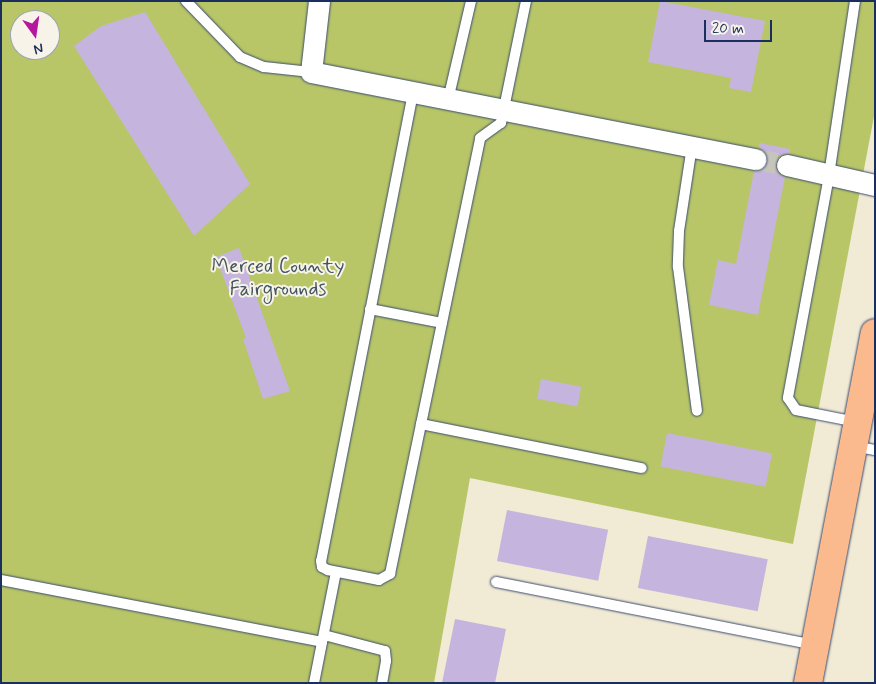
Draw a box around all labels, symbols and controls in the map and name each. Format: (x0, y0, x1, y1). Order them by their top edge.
north arrow (10, 10, 60, 60)
scale bar (706, 10, 774, 42)
text: 20 m (712, 19, 744, 39)
text: N (32, 39, 45, 58)
park label: Merced County Fairgrounds (214, 255, 342, 302)

